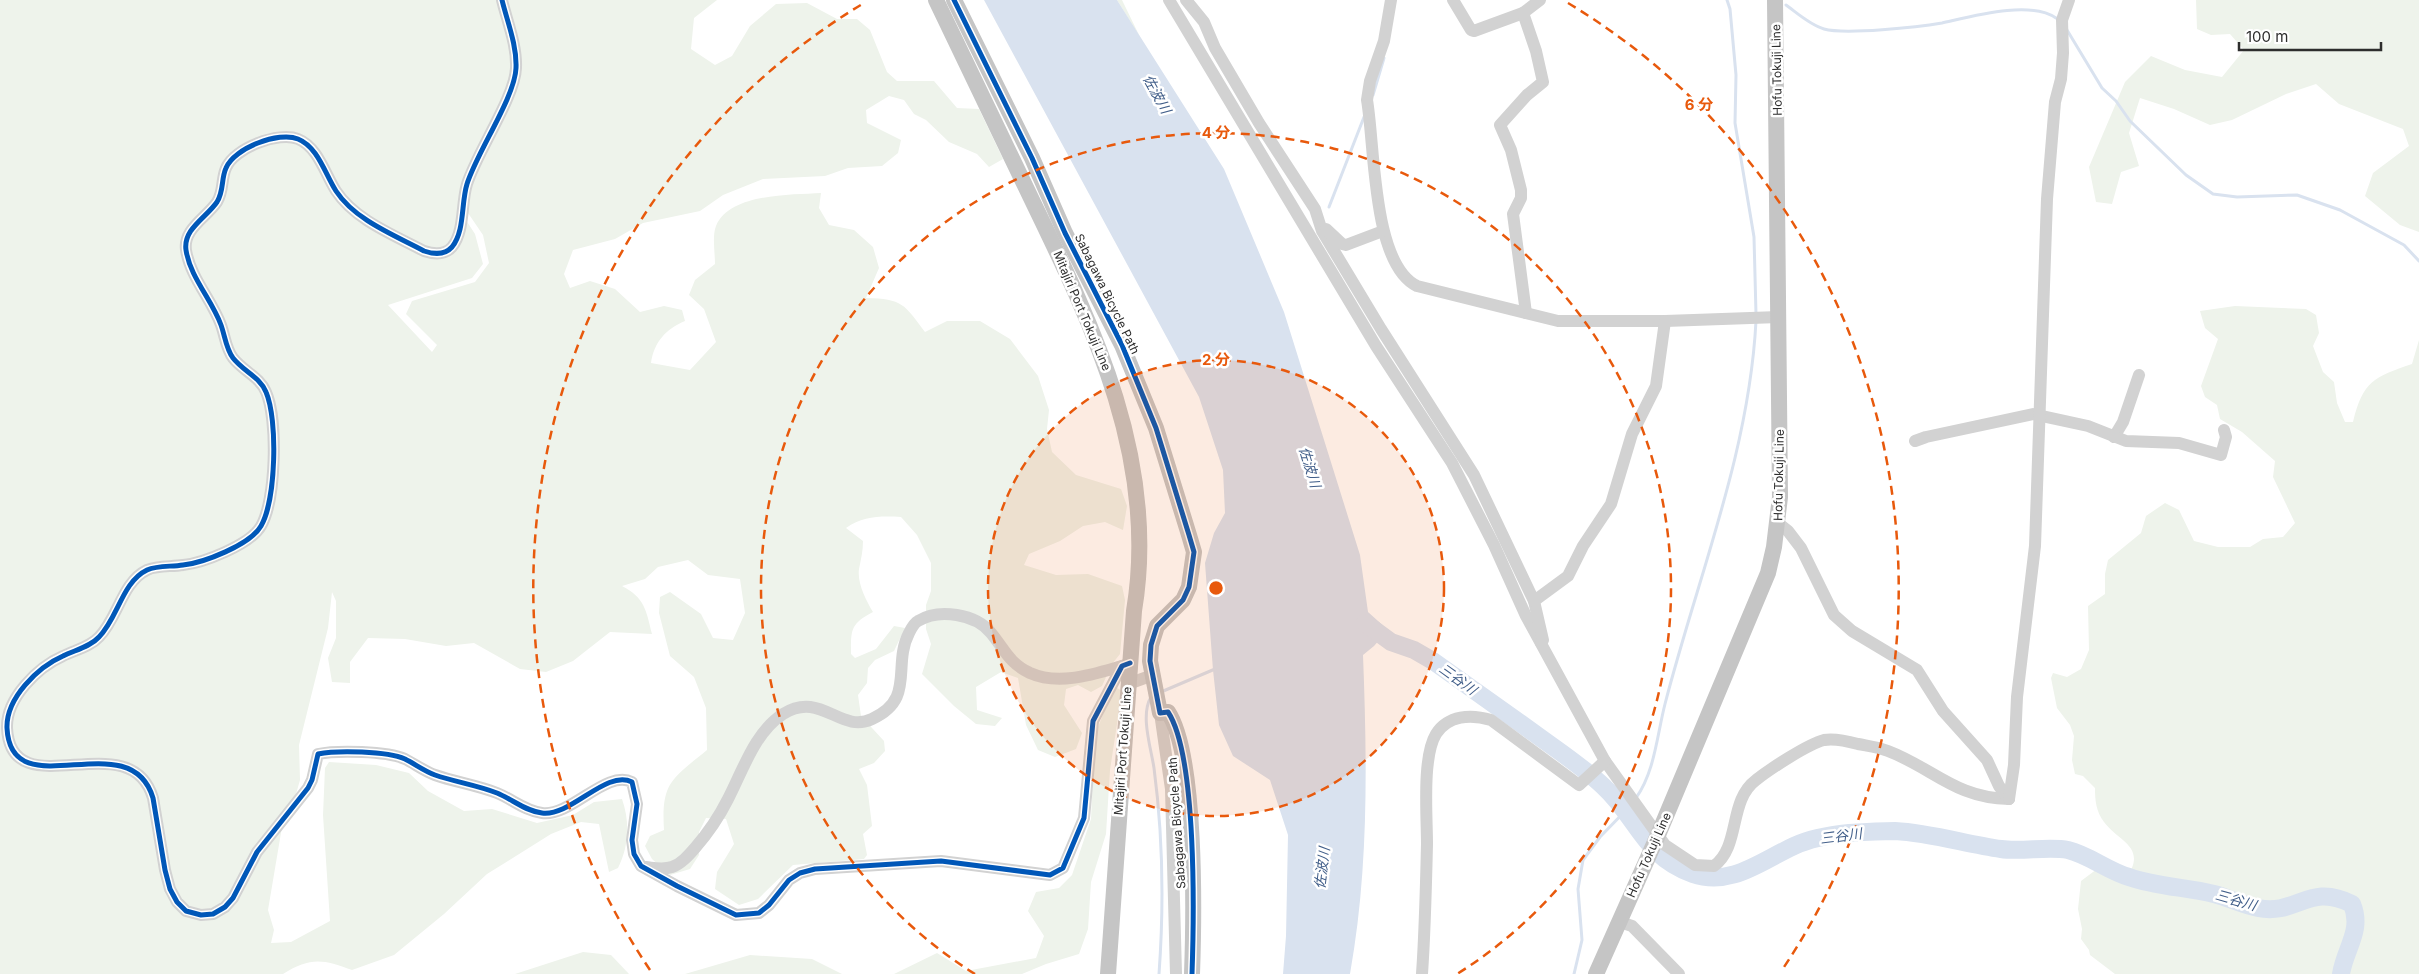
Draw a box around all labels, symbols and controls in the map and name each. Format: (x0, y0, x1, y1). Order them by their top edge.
scale bar (2239, 20, 2382, 52)
street label: Hofu Tokuji Line (1768, 24, 1785, 116)
text: 100 m (2246, 27, 2288, 46)
water label: 佐波川 (1140, 71, 1176, 118)
text: 6 分 (1685, 95, 1713, 114)
text: 4 分 (1202, 123, 1230, 142)
street label: Sabagawa Bicycle Path (1072, 231, 1143, 356)
street label: Mitajiri Port Tokuji Line (1050, 249, 1115, 373)
text: 2 分 (1202, 350, 1230, 369)
street label: Hofu Tokuji Line (1770, 429, 1787, 521)
water label: 佐波川 (1296, 444, 1325, 491)
centre of rings (1207, 579, 1225, 597)
water label: 三谷川 (1436, 659, 1482, 699)
street label: Mitajiri Port Tokuji Line (1111, 686, 1134, 816)
street label: Sabagawa Bicycle Path (1164, 757, 1189, 889)
street label: Hofu Tokuji Line (1623, 810, 1674, 900)
water label: 三谷川 (1819, 824, 1865, 846)
water label: 佐波川 (1311, 844, 1333, 890)
water label: 三谷川 (2214, 886, 2261, 914)

